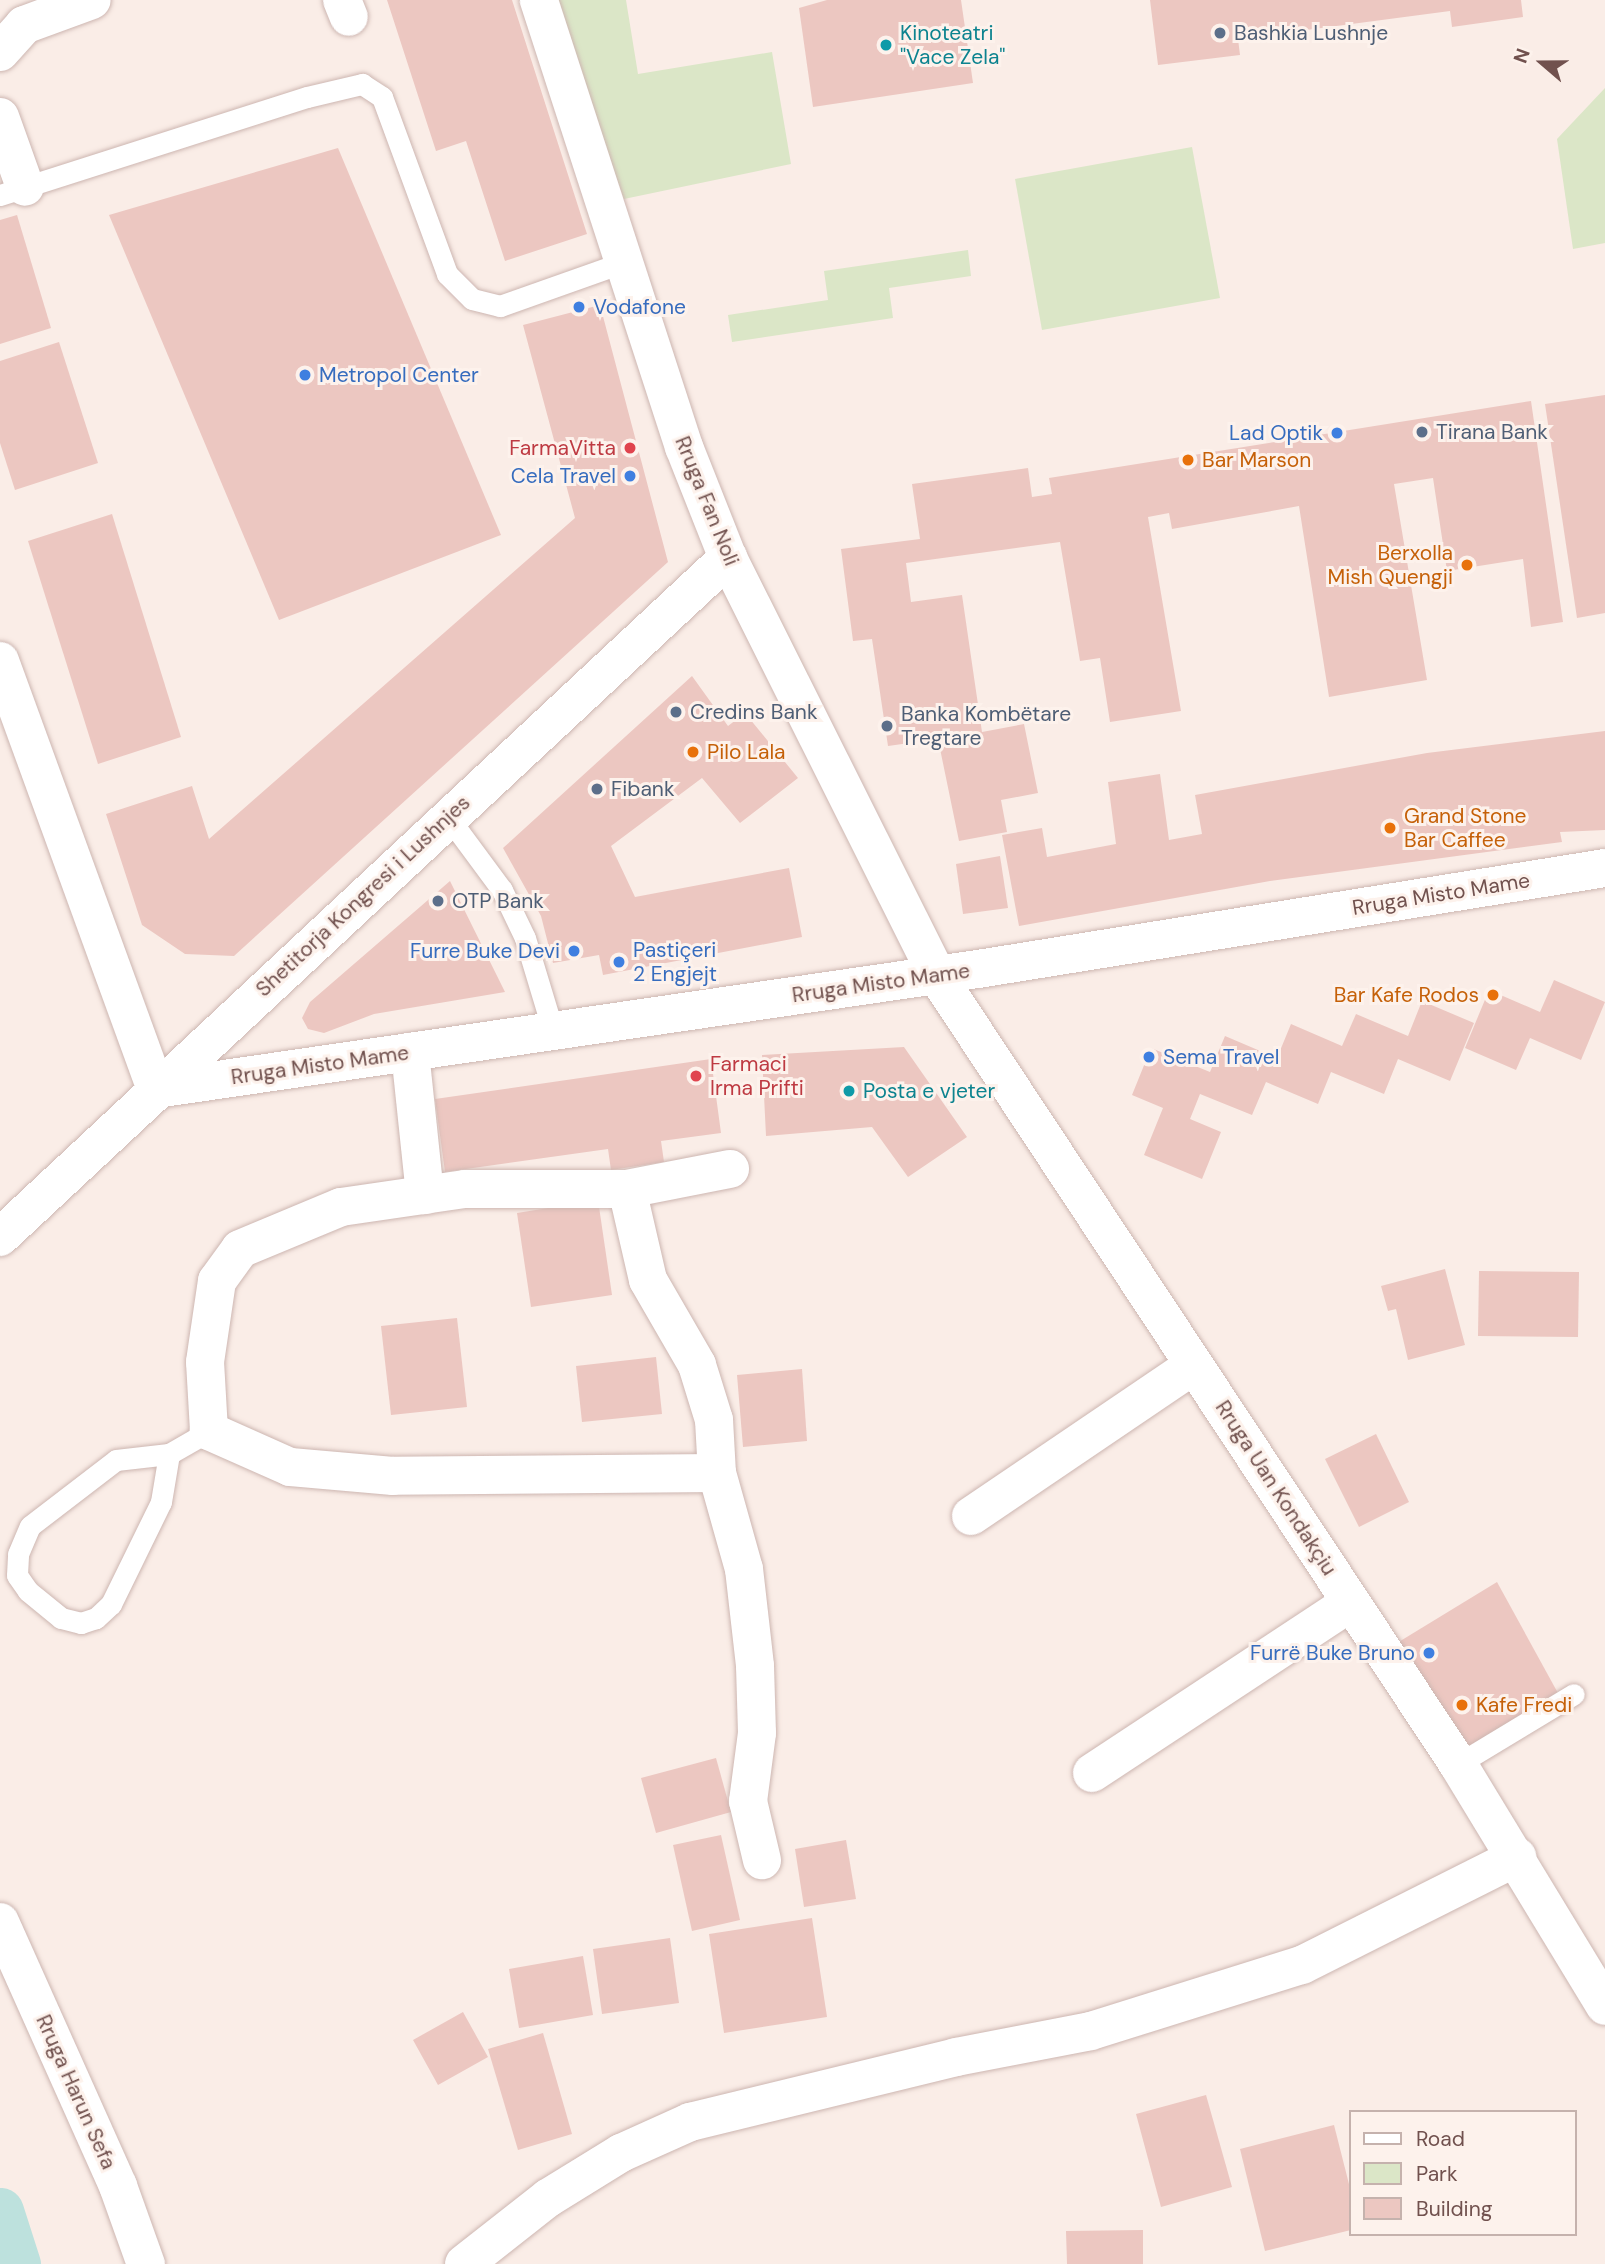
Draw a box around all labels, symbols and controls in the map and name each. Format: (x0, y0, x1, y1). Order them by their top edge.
place label: Kinoteatri "Vace Zela" (900, 20, 1005, 70)
place label: Bashkia Lushnje (1234, 20, 1388, 46)
marker: Bashkia Lushnje (1212, 25, 1228, 41)
north arrow (1507, 28, 1577, 98)
marker: Kinoteatri "Vace Zela" (878, 37, 894, 53)
text: N (1508, 45, 1536, 66)
place label: Vodafone (593, 294, 686, 320)
marker: Vodafone (571, 299, 587, 315)
place label: Metropol Center (319, 362, 479, 388)
marker: Metropol Center (297, 367, 313, 383)
place label: Tirana Bank (1436, 419, 1548, 445)
place label: Lad Optik (1229, 420, 1323, 446)
marker: Tirana Bank (1414, 424, 1430, 440)
marker: Lad Optik (1329, 425, 1345, 441)
street label: Rruga Fan Noli (670, 433, 744, 569)
place label: FarmaVitta (509, 435, 616, 461)
marker: FarmaVitta (622, 440, 638, 456)
place label: Bar Marson (1202, 447, 1311, 473)
marker: Bar Marson (1180, 452, 1196, 468)
place label: Cela Travel (511, 463, 616, 489)
marker: Cela Travel (622, 468, 638, 484)
place label: Berxolla Mish Quengji (1328, 540, 1453, 590)
marker: Berxolla Mish Quengji (1459, 557, 1475, 573)
place label: Credins Bank (690, 699, 817, 725)
place label: Banka Kombëtare Tregtare (901, 701, 1071, 751)
marker: Credins Bank (668, 704, 684, 720)
marker: Banka Kombëtare Tregtare (879, 718, 895, 734)
place label: Pilo Lala (707, 739, 786, 765)
marker: Pilo Lala (685, 744, 701, 760)
place label: Fibank (611, 776, 674, 802)
marker: Fibank (589, 781, 605, 797)
street label: Shetitorja Kongresi i Lushnjes (251, 790, 475, 1002)
place label: Grand Stone Bar Caffee (1404, 803, 1526, 853)
marker: Grand Stone Bar Caffee (1382, 820, 1398, 836)
street label: Rruga Misto Mame (1350, 868, 1532, 920)
place label: OTP Bank (452, 888, 544, 914)
marker: OTP Bank (430, 893, 446, 909)
place label: Pastiçeri 2 Engjejt (633, 937, 717, 987)
place label: Furre Buke Devi (410, 938, 560, 964)
marker: Furre Buke Devi (566, 943, 582, 959)
marker: Pastiçeri 2 Engjejt (611, 954, 627, 970)
street label: Rruga Misto Mame (790, 958, 972, 1008)
place label: Bar Kafe Rodos (1334, 982, 1479, 1008)
marker: Bar Kafe Rodos (1485, 987, 1501, 1003)
street label: Rruga Misto Mame (229, 1040, 411, 1090)
place label: Sema Travel (1163, 1044, 1279, 1070)
marker: Sema Travel (1141, 1049, 1157, 1065)
place label: Farmaci Irma Prifti (710, 1051, 804, 1101)
marker: Farmaci Irma Prifti (688, 1068, 704, 1084)
place label: Posta e vjeter (863, 1078, 995, 1104)
marker: Posta e vjeter (841, 1083, 857, 1099)
street label: Rruga Uan Kondakçiu (1210, 1396, 1342, 1580)
place label: Furrë Buke Bruno (1250, 1640, 1415, 1666)
marker: Furrë Buke Bruno (1421, 1645, 1437, 1661)
place label: Kafe Fredi (1476, 1692, 1572, 1718)
marker: Kafe Fredi (1454, 1697, 1470, 1713)
street label: Rruga Harun Sefa (31, 2011, 121, 2173)
legend (1350, 2110, 1577, 2236)
text: Road (1416, 2125, 1465, 2153)
text: Park (1416, 2160, 1457, 2188)
text: Building (1416, 2195, 1492, 2223)

